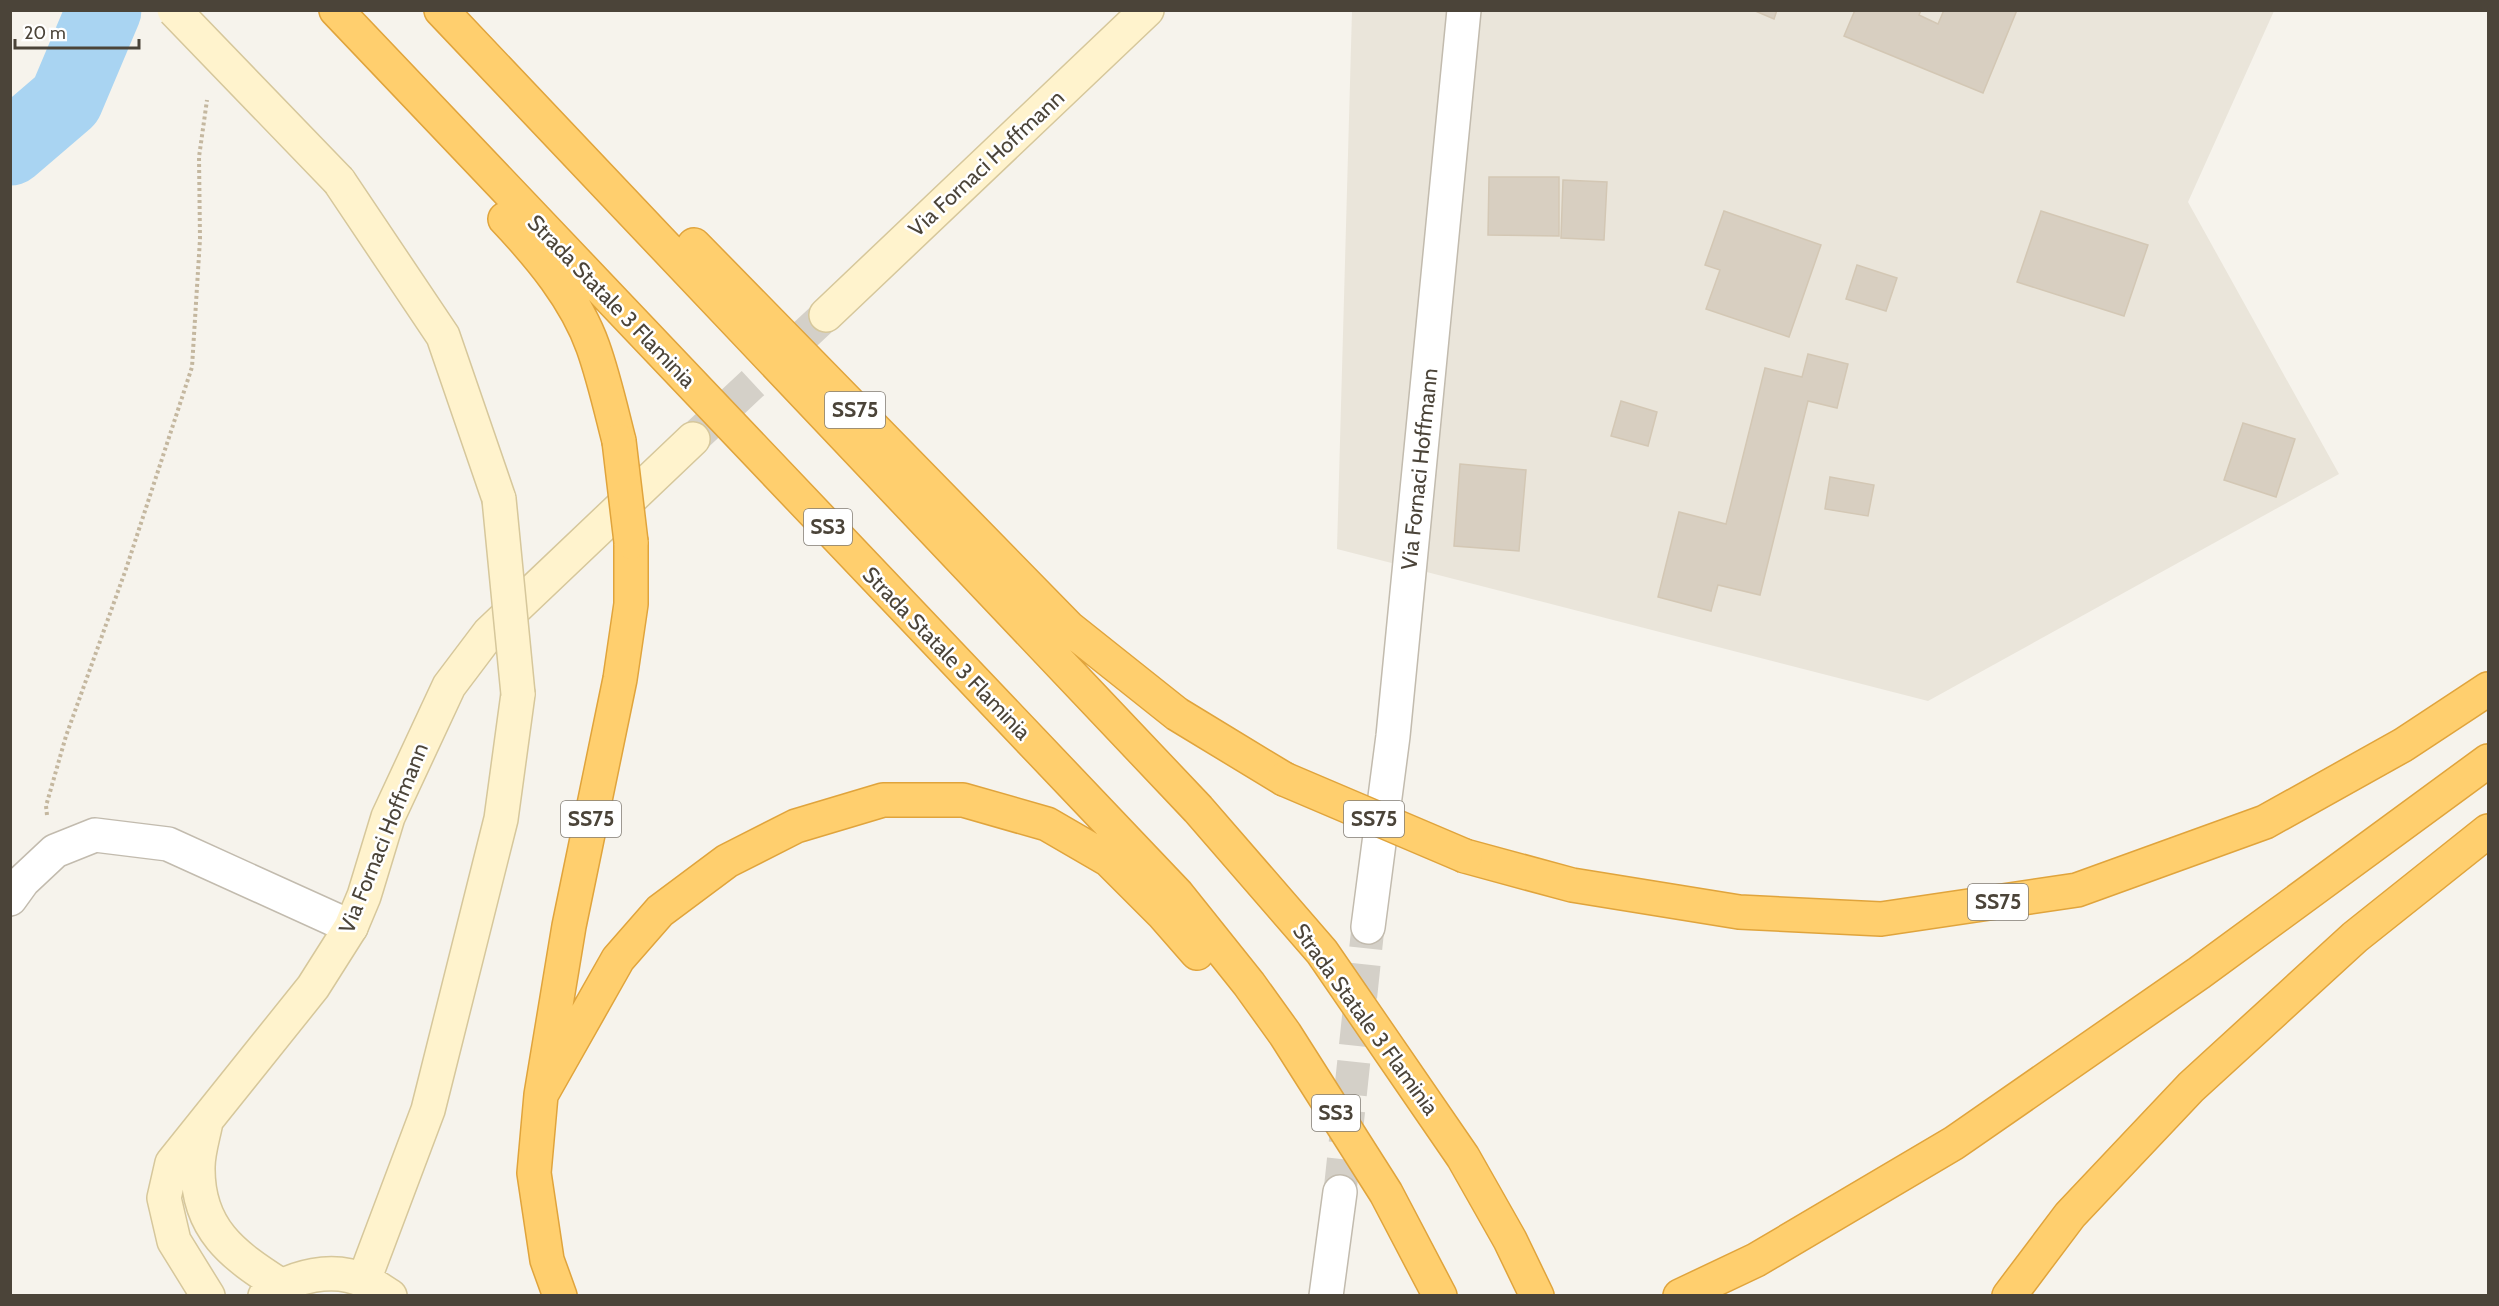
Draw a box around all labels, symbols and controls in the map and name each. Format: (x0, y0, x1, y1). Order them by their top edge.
scale bar (15, 12, 140, 50)
text: 20 m (24, 22, 66, 44)
street label: Via Fornaci Hoffmann (903, 84, 1070, 242)
street label: Strada Statale 3 Flaminia (522, 209, 702, 394)
street label: Via Fornaci Hoffmann (1395, 367, 1444, 571)
road number: SS75 (825, 392, 885, 428)
road number: SS3 (804, 509, 852, 545)
street label: Strada Statale 3 Flaminia (857, 561, 1037, 746)
street label: Via Fornaci Hoffmann (333, 739, 434, 937)
road number: SS75 (561, 801, 621, 837)
road number: SS75 (1344, 801, 1404, 837)
road number: SS75 (1968, 884, 2028, 920)
street label: Strada Statale 3 Flaminia (1287, 918, 1444, 1121)
road number: SS3 (1312, 1095, 1360, 1131)

